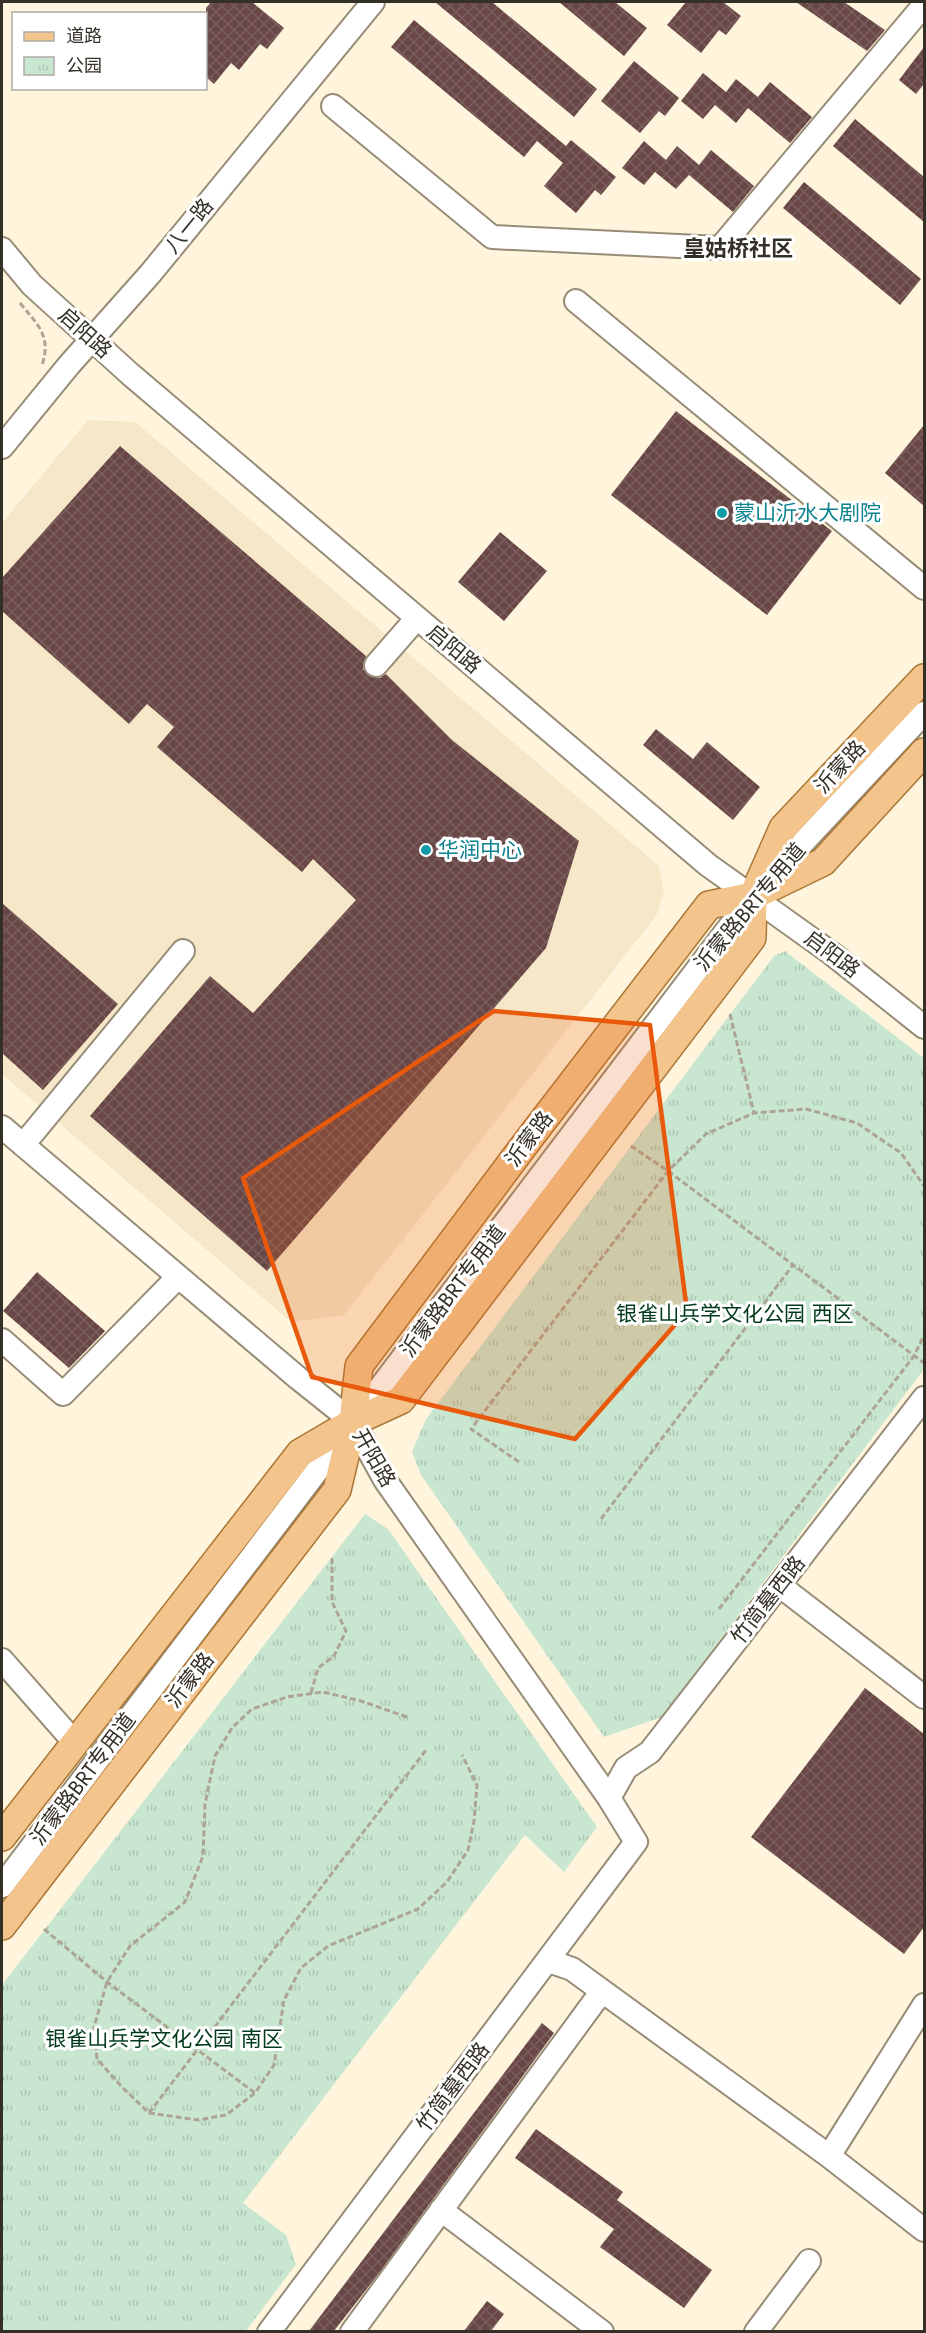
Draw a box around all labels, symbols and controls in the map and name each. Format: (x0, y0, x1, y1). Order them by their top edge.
legend (12, 12, 207, 90)
text: 道路 (66, 23, 102, 49)
text: 公园 (66, 53, 102, 79)
street label: 八一路 (158, 192, 220, 260)
district label: 皇姑桥社区 (683, 232, 793, 264)
street label: 启阳路 (52, 301, 118, 365)
place label: 蒙山沂水大剧院 (734, 498, 881, 528)
marker: 蒙山沂水大剧院 (715, 506, 729, 520)
street label: 启阳路 (420, 617, 488, 681)
street label: 沂蒙路 (808, 734, 872, 800)
place label: 华润中心 (438, 835, 522, 865)
street label: 沂蒙路BRT专用道 (687, 836, 813, 978)
marker: 华润中心 (419, 843, 433, 857)
street label: 启阳路 (798, 923, 866, 985)
street label: 沂蒙路 (498, 1105, 560, 1173)
street label: 沂蒙路BRT专用道 (393, 1218, 513, 1364)
park label: 银雀山兵学文化公园 西区 (616, 1299, 854, 1329)
street label: 开阳路 (345, 1423, 403, 1493)
street label: 竹简墓西路 (724, 1549, 812, 1651)
street label: 沂蒙路 (159, 1646, 221, 1714)
street label: 沂蒙路BRT专用道 (23, 1706, 143, 1852)
park label: 银雀山兵学文化公园 南区 (45, 2024, 283, 2054)
street label: 竹简墓西路 (409, 2036, 497, 2138)

